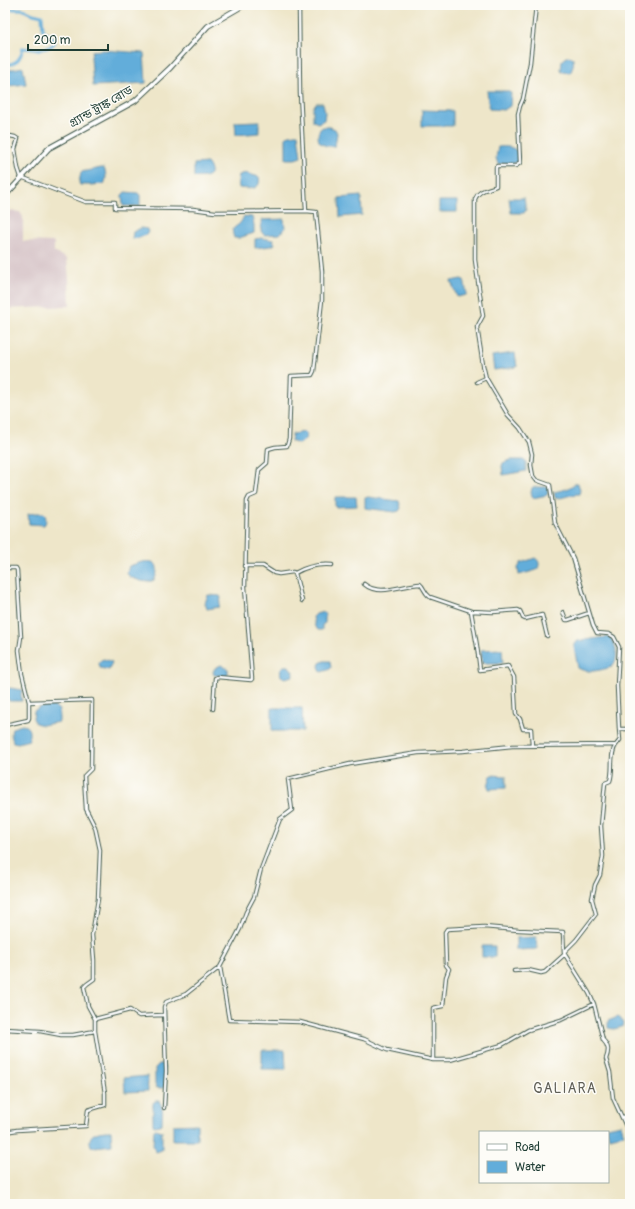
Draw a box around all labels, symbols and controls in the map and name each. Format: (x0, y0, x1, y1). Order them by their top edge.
scale bar (28, 26, 108, 52)
text: 200 m (34, 33, 71, 48)
street label: গ্র্যান্ড ট্রাঙ্ক রোড (66, 82, 136, 131)
district label: GALIARA (533, 1080, 597, 1097)
legend (479, 1131, 609, 1183)
text: Road (515, 1140, 540, 1155)
text: Water (515, 1160, 546, 1175)

